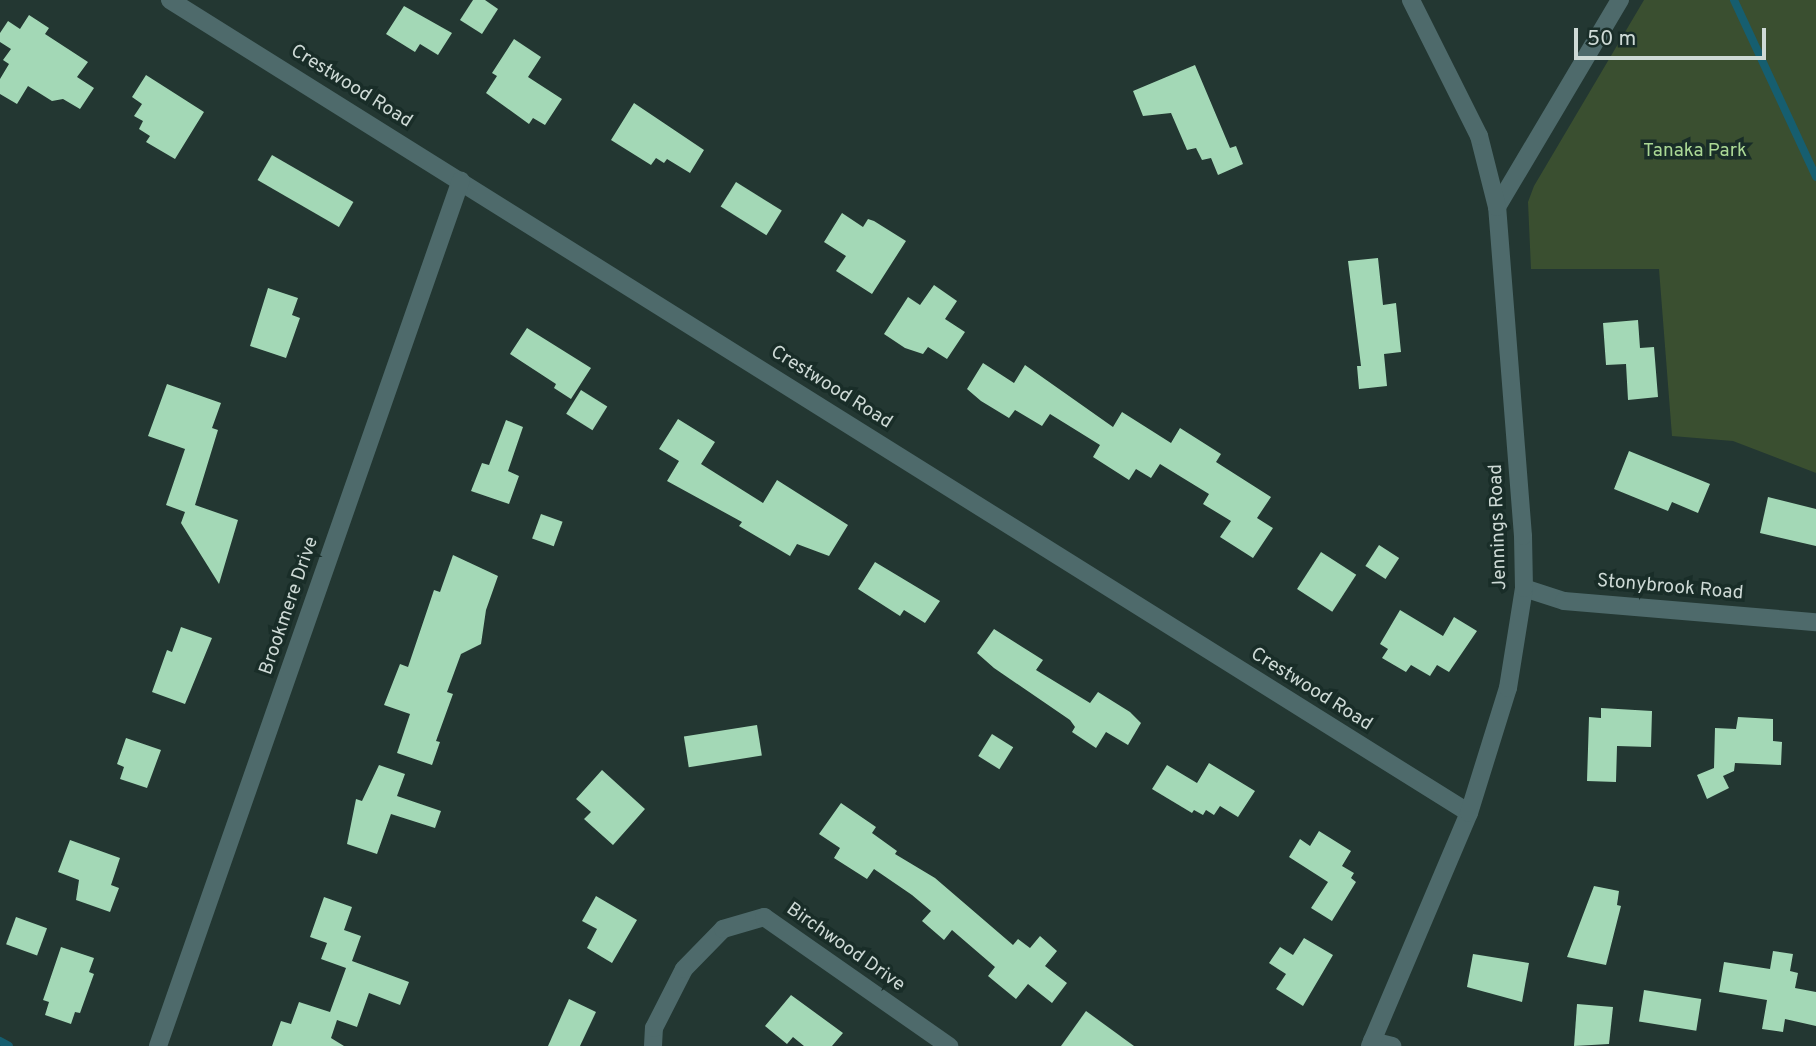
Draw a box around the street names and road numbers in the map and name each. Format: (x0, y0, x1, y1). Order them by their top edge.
street label: Crestwood Road (286, 40, 416, 134)
street label: Crestwood Road (766, 341, 896, 435)
street label: Jennings Road (1485, 463, 1513, 591)
street label: Brookmere Drive (256, 534, 324, 678)
street label: Stonybrook Road (1596, 570, 1744, 606)
street label: Crestwood Road (1246, 643, 1376, 737)
street label: Birchwood Drive (781, 899, 909, 997)

